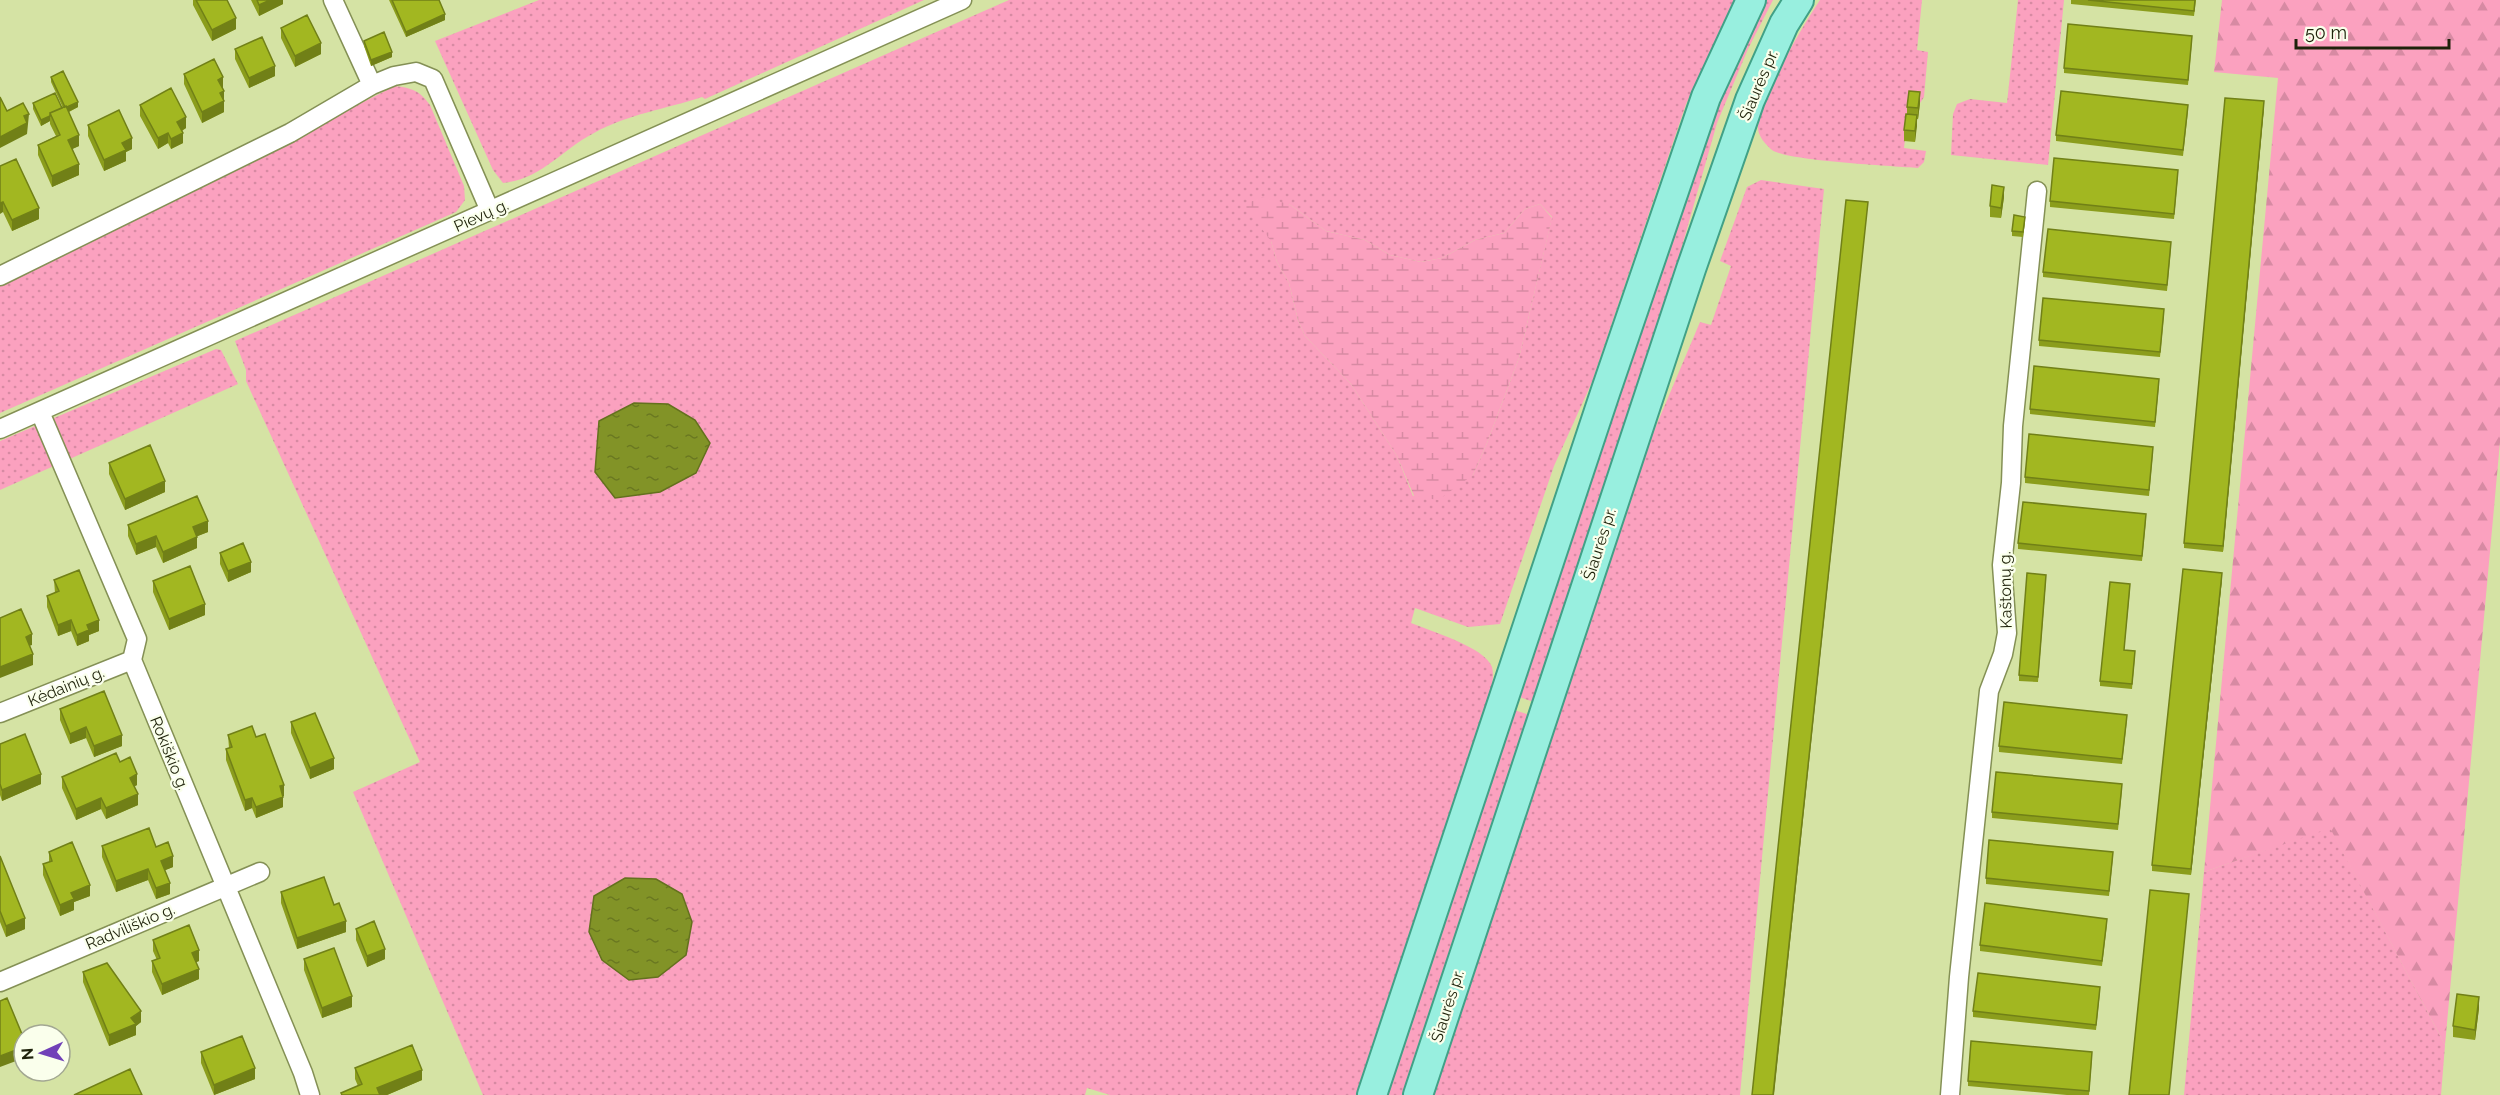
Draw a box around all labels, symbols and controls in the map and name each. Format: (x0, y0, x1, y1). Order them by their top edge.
scale bar (2296, 12, 2449, 50)
text: 50 m (2305, 22, 2347, 43)
street label: Šiaurės pr. (1734, 47, 1782, 123)
street label: Pievų g. (451, 195, 511, 236)
street label: Šiaurės pr. (1578, 505, 1620, 583)
street label: Kaštonų g. (1995, 551, 2016, 629)
street label: Kėdainių g. (25, 663, 107, 710)
street label: Rokiškio g. (146, 714, 193, 793)
street label: Radviliškio g. (83, 899, 178, 954)
street label: Šiaurės pr. (1426, 967, 1468, 1045)
north arrow (12, 1023, 72, 1083)
text: N (18, 1047, 37, 1061)

